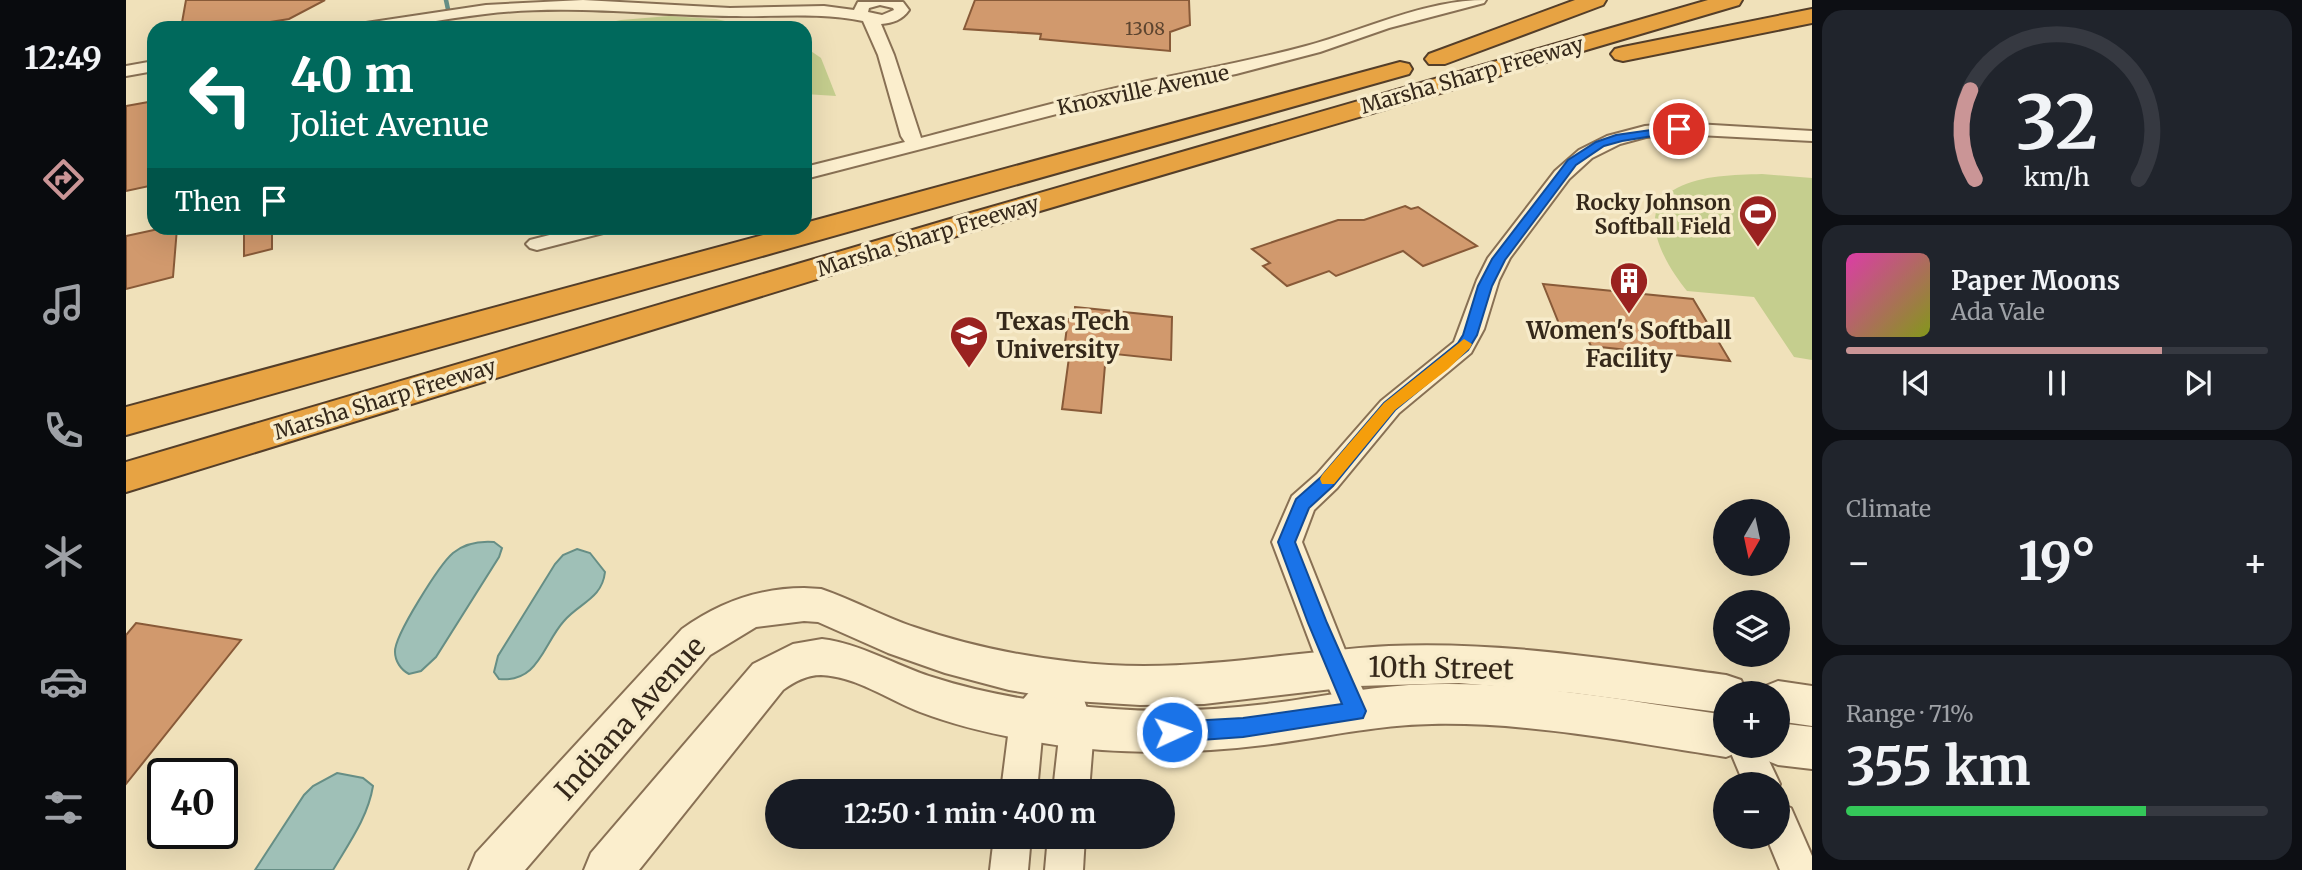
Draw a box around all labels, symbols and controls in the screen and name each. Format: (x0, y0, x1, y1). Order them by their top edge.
house number: 1308 (1125, 17, 1165, 40)
street label: Marsha Sharp Freeway (1357, 30, 1587, 120)
text: 12:49 (24, 38, 102, 78)
text: 40 m (290, 44, 414, 105)
icon: left (175, 49, 266, 140)
street label: Knoxville Avenue (1055, 59, 1231, 121)
text: 32 (2016, 77, 2098, 169)
pin (1649, 99, 1709, 159)
text: Joliet Avenue (290, 105, 489, 145)
icon: arrive (1660, 110, 1698, 148)
icon: directions (39, 155, 88, 204)
text: km/h (2024, 160, 2090, 192)
icon: arrive (255, 182, 293, 220)
text: Then (175, 185, 241, 218)
street label: Marsha Sharp Freeway (814, 189, 1043, 283)
place label: Rocky Johnson Softball Field (1575, 189, 1731, 240)
sports icon: Rocky Johnson Softball Field (1737, 193, 1779, 248)
building icon: Women's Softball Facility (1608, 260, 1650, 315)
text: Paper Moons (1951, 264, 2120, 297)
icon: music (39, 280, 88, 329)
text: Ada Vale (1951, 297, 2045, 326)
place label: Texas Tech University (996, 306, 1130, 365)
school or university icon: Texas Tech University (948, 314, 990, 369)
place label: Women's Softball Facility (1525, 315, 1732, 374)
street label: Marsha Sharp Freeway (271, 352, 500, 446)
icon: previous (1897, 364, 1935, 402)
icon: pause (2038, 364, 2076, 402)
icon: next (2179, 364, 2217, 402)
icon: phone (39, 406, 88, 455)
text: Climate (1846, 494, 1931, 523)
north arrow (1713, 499, 1790, 576)
map controls (1713, 499, 1790, 849)
text: 19° (2018, 529, 2096, 594)
icon: climate (39, 532, 88, 581)
text: − (1846, 539, 1871, 586)
text: + (2243, 539, 2268, 586)
button: layers (1713, 590, 1790, 667)
street label: Indiana Avenue (547, 629, 713, 807)
street label: 10th Street (1368, 649, 1514, 687)
icon: car (39, 657, 88, 706)
button: + (1713, 681, 1790, 758)
position arrow (1135, 695, 1209, 769)
text: Range · 71% (1846, 699, 1974, 728)
text: 355 km (1846, 734, 2030, 799)
speed limit sign: 40 (147, 758, 238, 849)
button: − (1713, 772, 1790, 849)
icon: filters (39, 783, 88, 832)
text: 12:50 · 1 min · 400 m (844, 797, 1096, 830)

